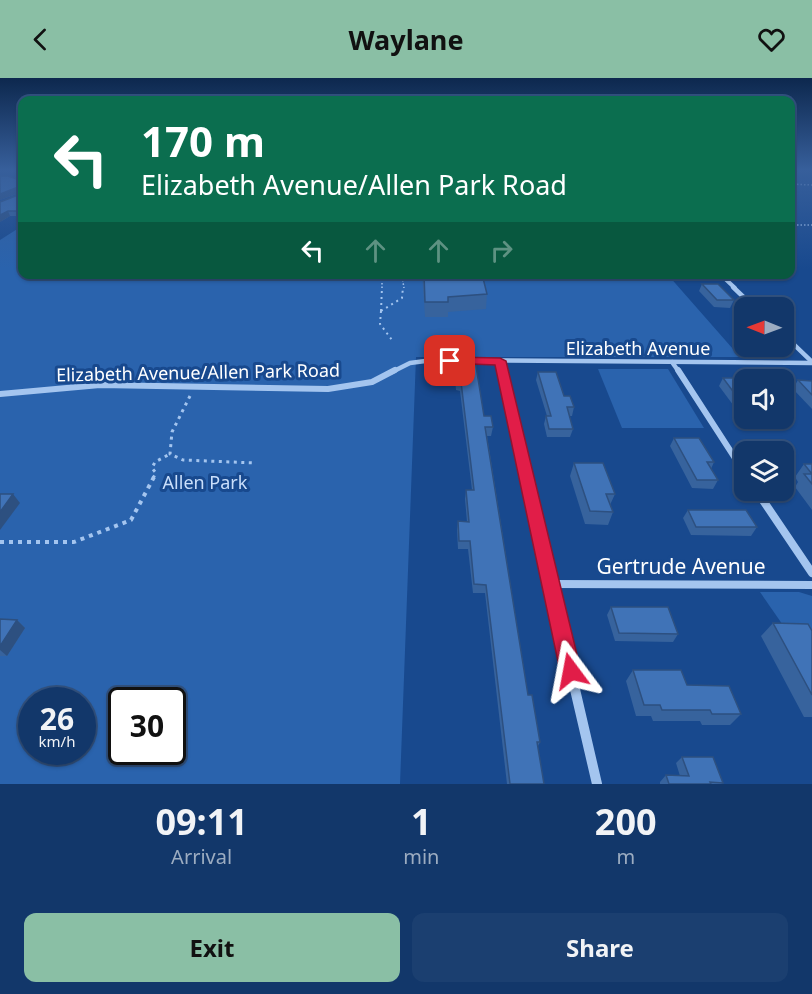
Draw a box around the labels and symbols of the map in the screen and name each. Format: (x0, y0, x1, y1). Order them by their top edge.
north arrow (734, 297, 794, 357)
pin (424, 335, 475, 386)
street label: Elizabeth Avenue (566, 336, 710, 360)
street label: Elizabeth Avenue/Allen Park Road (56, 358, 340, 386)
park label: Allen Park (163, 470, 248, 494)
street label: Gertrude Avenue (597, 552, 766, 580)
position arrow (539, 639, 603, 703)
speed limit sign: 30 (108, 687, 186, 765)

